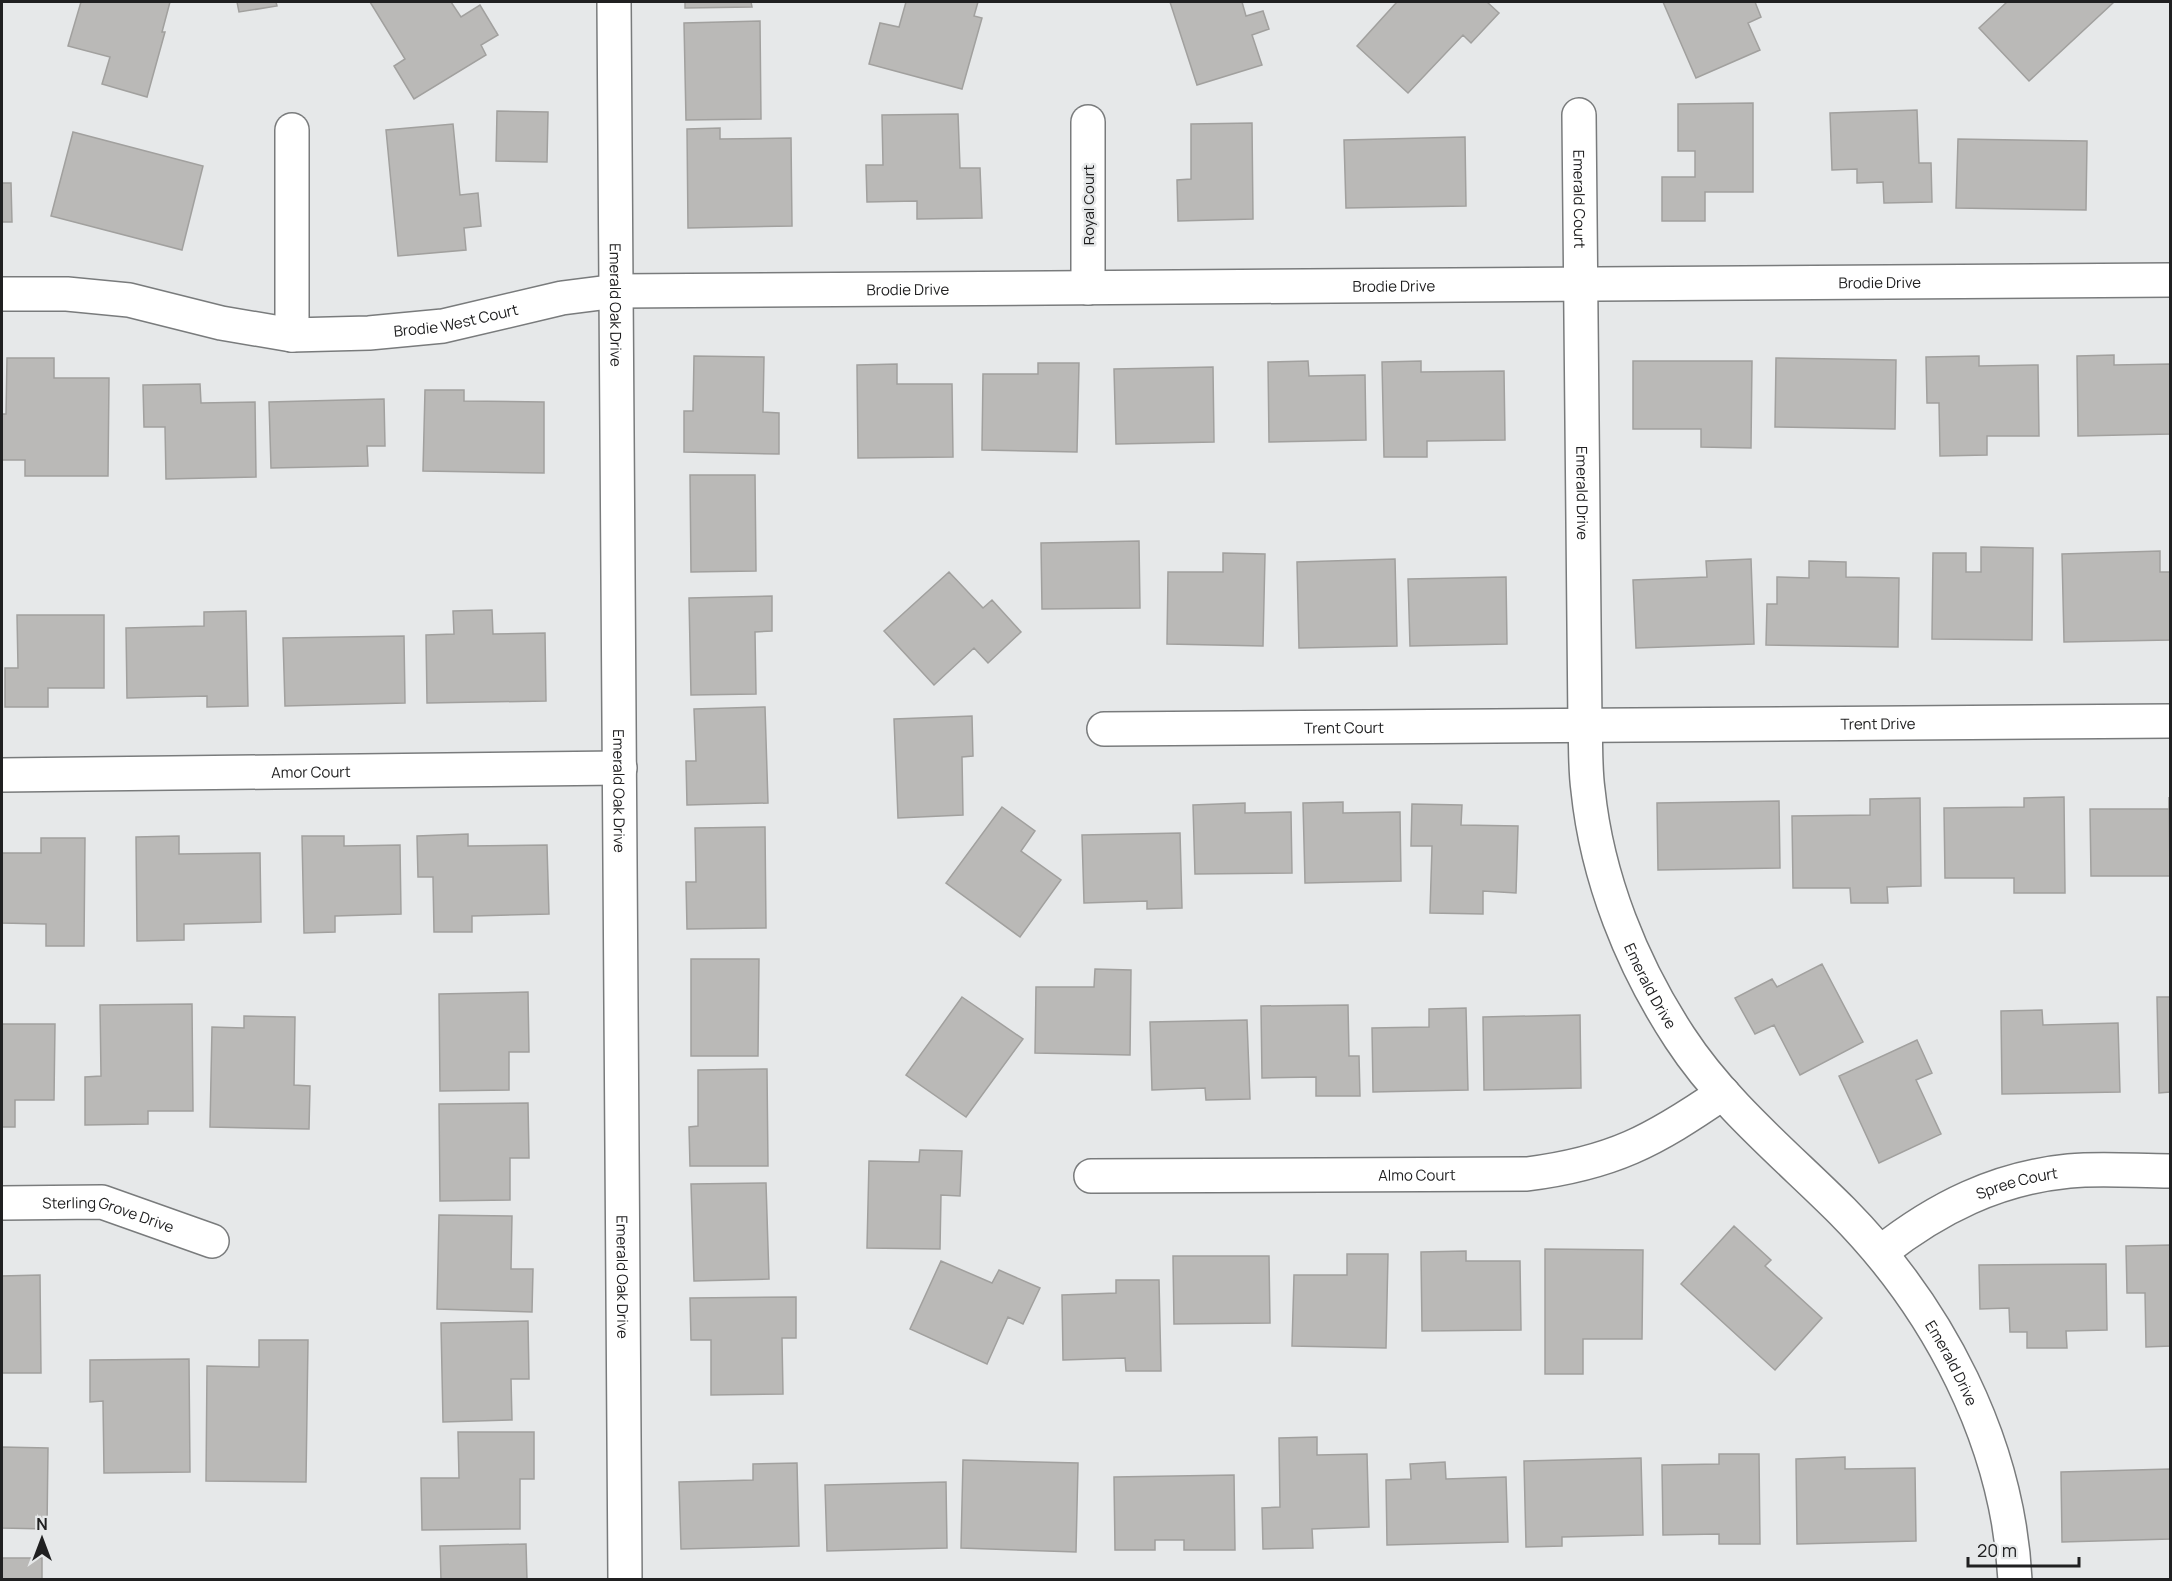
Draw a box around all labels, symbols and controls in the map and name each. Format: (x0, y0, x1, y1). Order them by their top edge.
street label: Emerald Court (1569, 149, 1591, 249)
street label: Royal Court (1078, 165, 1099, 245)
street label: Emerald Oak Drive (605, 243, 627, 367)
street label: Brodie Drive (1838, 271, 1921, 293)
street label: Brodie Drive (1352, 275, 1435, 296)
street label: Brodie Drive (866, 278, 949, 300)
street label: Brodie West Court (393, 298, 520, 341)
street label: Emerald Drive (1572, 446, 1594, 540)
street label: Trent Drive (1840, 712, 1916, 734)
street label: Trent Court (1304, 716, 1384, 738)
street label: Emerald Oak Drive (609, 729, 630, 853)
street label: Amor Court (271, 761, 351, 782)
street label: Emerald Drive (1620, 940, 1682, 1033)
street label: Spree Court (1973, 1162, 2059, 1204)
street label: Almo Court (1378, 1164, 1456, 1185)
street label: Sterling Grove Drive (42, 1191, 177, 1237)
street label: Emerald Oak Drive (612, 1215, 634, 1339)
street label: Emerald Drive (1921, 1316, 1983, 1409)
north arrow (12, 1509, 72, 1569)
text: N (36, 1513, 48, 1535)
scale bar (1968, 1530, 2079, 1568)
text: 20 m (1977, 1538, 2017, 1562)

